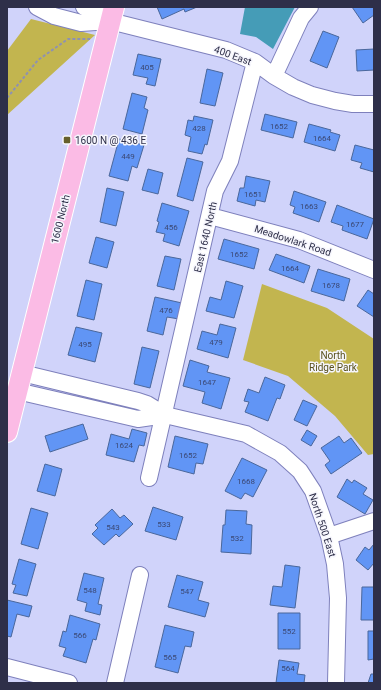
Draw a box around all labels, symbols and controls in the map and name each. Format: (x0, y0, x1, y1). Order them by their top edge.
street label: 400 East (213, 44, 253, 67)
house number: 405 (140, 63, 154, 72)
house number: 1652 (270, 122, 288, 131)
house number: 428 (192, 124, 206, 133)
house number: 1664 (313, 134, 331, 143)
marker: 1600 N @ 436 E (62, 135, 72, 145)
place label: 1600 N @ 436 E (75, 135, 146, 146)
house number: 449 (121, 152, 135, 161)
house number: 1651 (244, 190, 262, 199)
street label: 1600 North (49, 193, 72, 245)
street label: East 1640 North (192, 201, 219, 274)
house number: 1663 (300, 202, 318, 211)
house number: 1677 (346, 220, 364, 229)
house number: 456 (164, 223, 178, 232)
street label: Meadowlark Road (253, 223, 333, 258)
house number: 1652 (230, 250, 248, 259)
house number: 1664 (281, 264, 299, 273)
house number: 1678 (322, 281, 340, 290)
house number: 476 (159, 306, 173, 315)
house number: 479 (209, 338, 223, 347)
house number: 495 (78, 340, 92, 349)
park label: North Ridge Park (309, 350, 358, 373)
house number: 1647 (198, 378, 216, 387)
house number: 1624 (115, 441, 133, 450)
house number: 1652 (179, 451, 197, 460)
house number: 1668 (237, 477, 255, 486)
street label: North 500 East (307, 492, 338, 559)
house number: 533 (157, 520, 171, 529)
house number: 543 (106, 523, 120, 532)
house number: 532 (230, 534, 244, 543)
house number: 548 (83, 586, 97, 595)
house number: 547 (180, 587, 194, 596)
house number: 552 (282, 627, 296, 636)
house number: 566 (73, 631, 87, 640)
house number: 565 (163, 653, 177, 662)
house number: 564 (281, 664, 295, 673)

